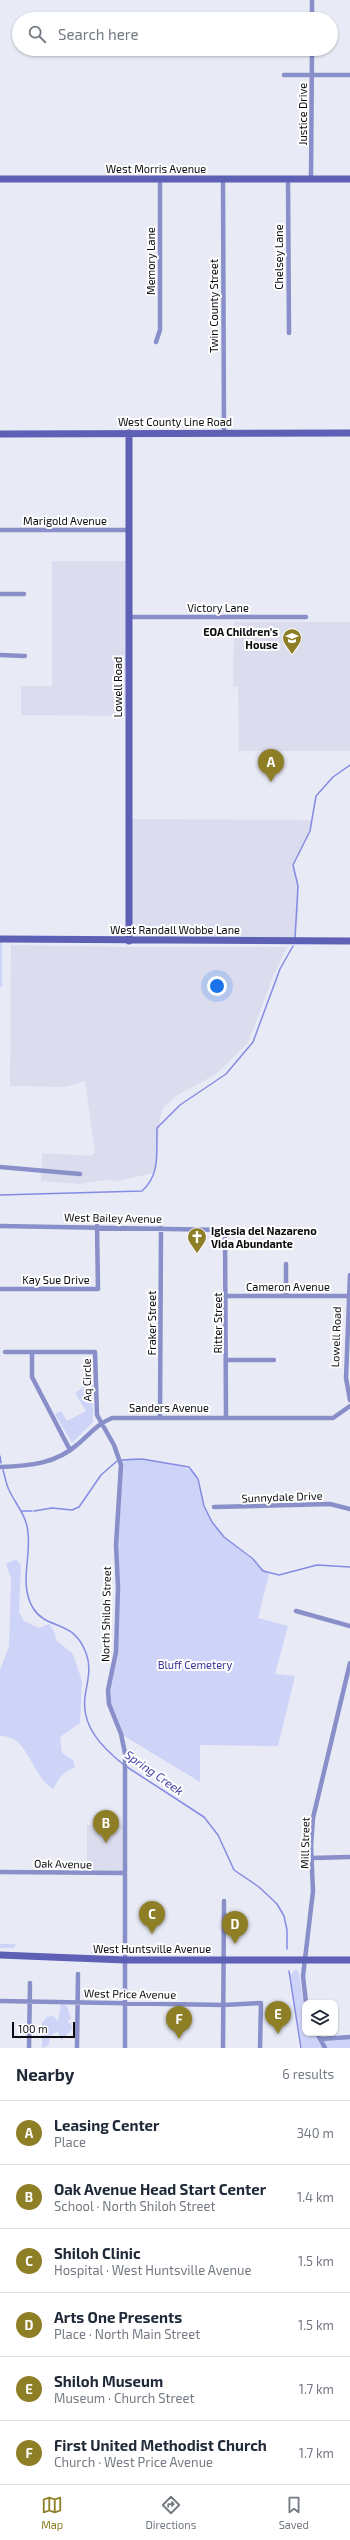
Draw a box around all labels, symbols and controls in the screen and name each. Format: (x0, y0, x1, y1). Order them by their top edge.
search box (12, 12, 338, 56)
icon: search (26, 23, 48, 45)
text: Search here (58, 25, 139, 43)
street label: Justice Drive (296, 83, 309, 145)
street label: West Morris Avenue (106, 162, 206, 175)
street label: Chelsey Lane (272, 224, 285, 290)
street label: Memory Lane (144, 227, 157, 295)
street label: Twin County Street (207, 259, 220, 353)
street label: West County Line Road (118, 415, 232, 428)
street label: Marigold Avenue (23, 514, 107, 527)
street label: Victory Lane (187, 601, 249, 614)
place label: EOA Children’s House (203, 625, 278, 651)
school or university icon: EOA Children’s House (281, 627, 303, 655)
street label: Lowell Road (111, 657, 124, 717)
pin: A (258, 749, 284, 782)
street label: West Randall Wobbe Lane (110, 923, 240, 936)
your location (207, 976, 227, 996)
street label: West Bailey Avenue (64, 1210, 162, 1225)
place label: Iglesia del Nazareno Vida Abundante (211, 1224, 317, 1250)
church icon: Iglesia del Nazareno Vida Abundante (186, 1226, 208, 1254)
street label: Kay Sue Drive (22, 1273, 90, 1286)
street label: Cameron Avenue (246, 1280, 330, 1293)
street label: Fraker Street (145, 1291, 158, 1355)
street label: Ritter Street (211, 1292, 224, 1354)
street label: Lowell Road (328, 1306, 343, 1368)
street label: Aq Circle (80, 1358, 93, 1402)
street label: Sanders Avenue (129, 1401, 209, 1414)
street label: Sunnydale Drive (241, 1489, 323, 1504)
street label: North Shiloh Street (98, 1566, 113, 1662)
park label: Bluff Cemetery (158, 1658, 233, 1671)
water label: Spring Creek (123, 1747, 187, 1798)
pin: B (93, 1810, 119, 1843)
street label: Mill Street (298, 1817, 311, 1869)
street label: Oak Avenue (34, 1856, 92, 1871)
pin: C (139, 1901, 165, 1934)
pin: D (222, 1911, 248, 1944)
street label: West Huntsville Avenue (93, 1942, 211, 1955)
street label: West Price Avenue (84, 1986, 176, 2001)
map controls (302, 2000, 338, 2036)
button: layers (302, 2000, 338, 2036)
pin: E (265, 2001, 291, 2034)
pin: F (166, 2006, 192, 2039)
scale bar (12, 2020, 75, 2039)
text: 100 m (18, 2022, 48, 2035)
text: Nearby (16, 2064, 74, 2084)
text: 6 results (282, 2066, 334, 2082)
text: Leasing Center (54, 2116, 159, 2134)
text: A (25, 2125, 33, 2141)
text: 340 m (297, 2125, 334, 2141)
text: Place (54, 2134, 86, 2150)
text: Oak Avenue Head Start Center (54, 2180, 266, 2198)
text: B (25, 2189, 33, 2205)
text: 1.4 km (297, 2189, 334, 2205)
text: School · North Shiloh Street (54, 2198, 215, 2214)
text: Shiloh Clinic (54, 2244, 141, 2262)
text: C (25, 2253, 33, 2269)
text: 1.5 km (298, 2253, 334, 2269)
text: Hospital · West Huntsville Avenue (54, 2262, 251, 2278)
text: Arts One Presents (54, 2308, 182, 2326)
text: D (25, 2317, 33, 2333)
text: 1.5 km (298, 2317, 334, 2333)
text: Place · North Main Street (54, 2326, 200, 2342)
text: Shiloh Museum (54, 2372, 163, 2390)
text: E (25, 2381, 33, 2397)
text: 1.7 km (299, 2381, 334, 2397)
text: Museum · Church Street (54, 2390, 194, 2406)
text: First United Methodist Church (54, 2436, 267, 2454)
text: F (25, 2445, 33, 2461)
text: 1.7 km (299, 2445, 334, 2461)
text: Church · West Price Avenue (54, 2454, 213, 2470)
tab: Map (41, 2494, 63, 2531)
tab: Directions (146, 2494, 196, 2531)
tab: Saved (279, 2494, 309, 2531)

